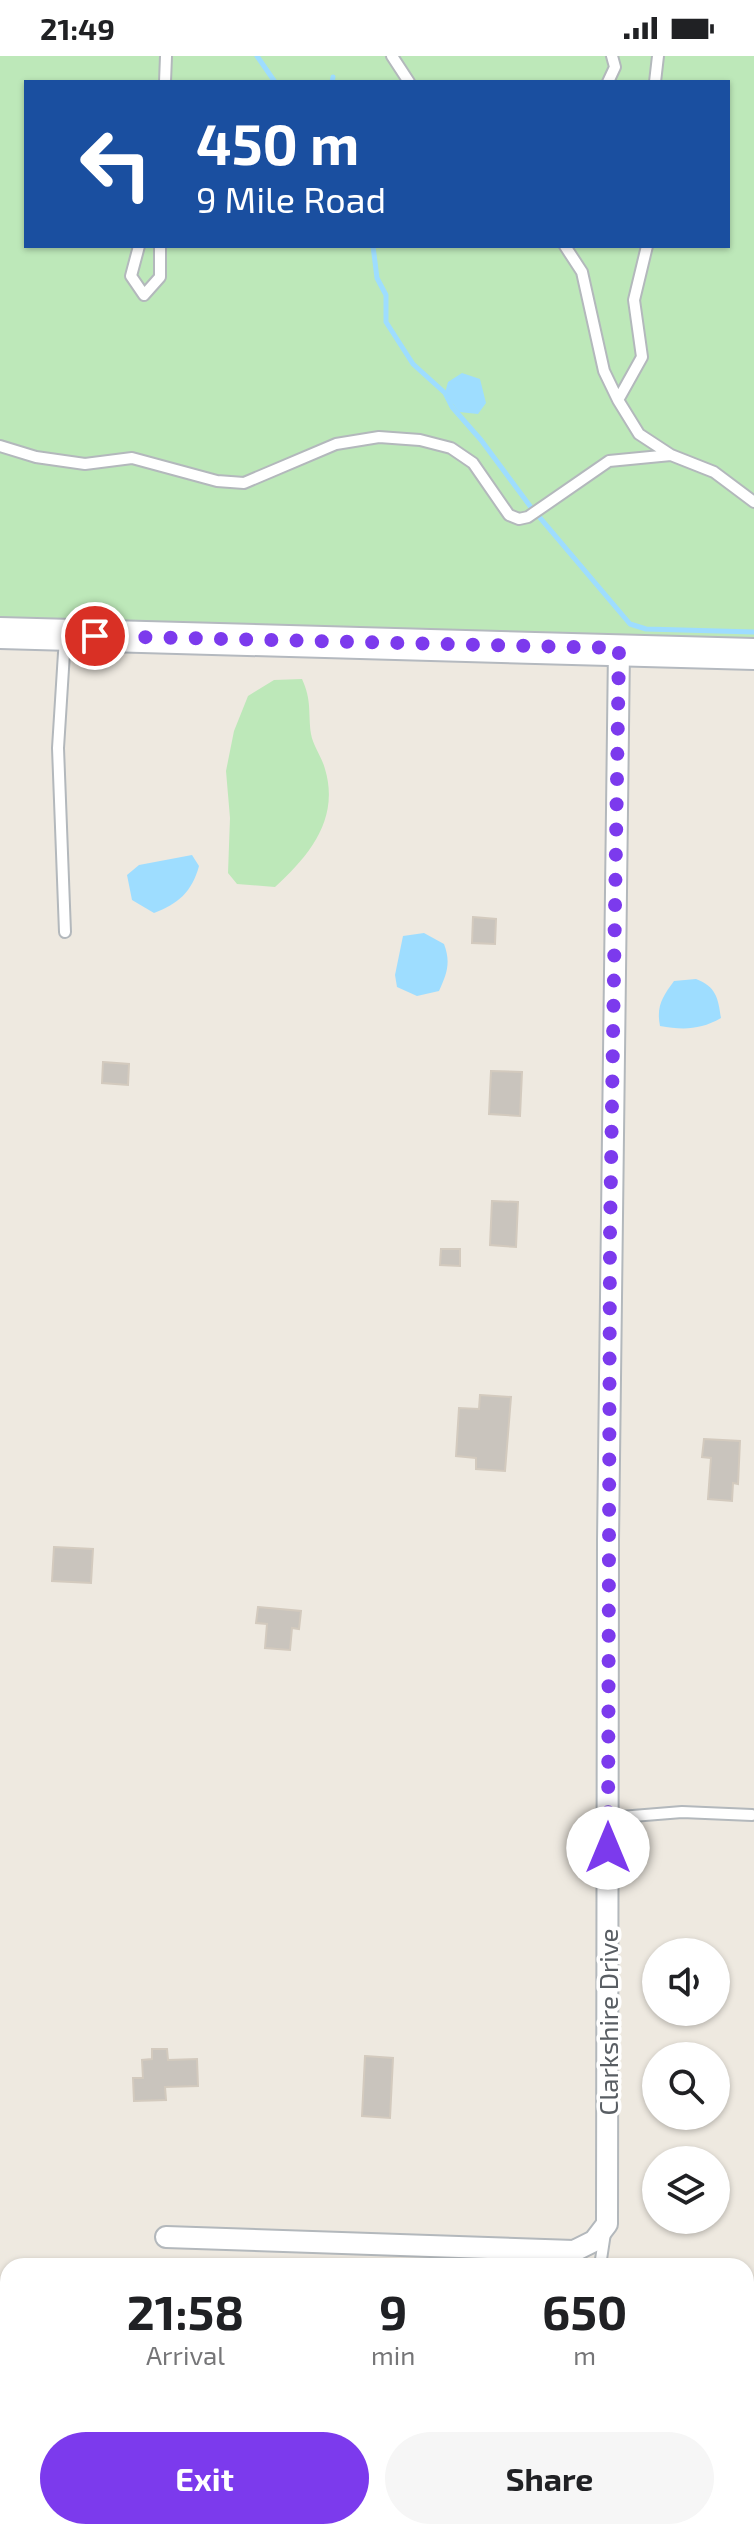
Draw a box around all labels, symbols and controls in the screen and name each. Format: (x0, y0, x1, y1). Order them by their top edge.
text: 21:49 (40, 10, 115, 46)
text: 450 m (196, 109, 359, 176)
icon: left (64, 112, 168, 216)
text: 9 Mile Road (196, 177, 386, 220)
pin (61, 602, 129, 670)
icon: arrive (73, 614, 117, 658)
position arrow (566, 1806, 650, 1890)
street label: Clarkshire Drive (592, 1929, 623, 2115)
map controls (642, 1938, 730, 2234)
button: sound (642, 1938, 730, 2026)
button: search (642, 2042, 730, 2130)
button: layers (642, 2146, 730, 2234)
text: 21:58 (127, 2282, 244, 2340)
text: 9 (379, 2282, 407, 2340)
text: 650 (542, 2282, 627, 2340)
text: Arrival (146, 2339, 225, 2370)
text: min (371, 2339, 415, 2370)
text: m (573, 2339, 596, 2370)
button: Exit (40, 2432, 369, 2524)
button: Share (385, 2432, 714, 2524)

